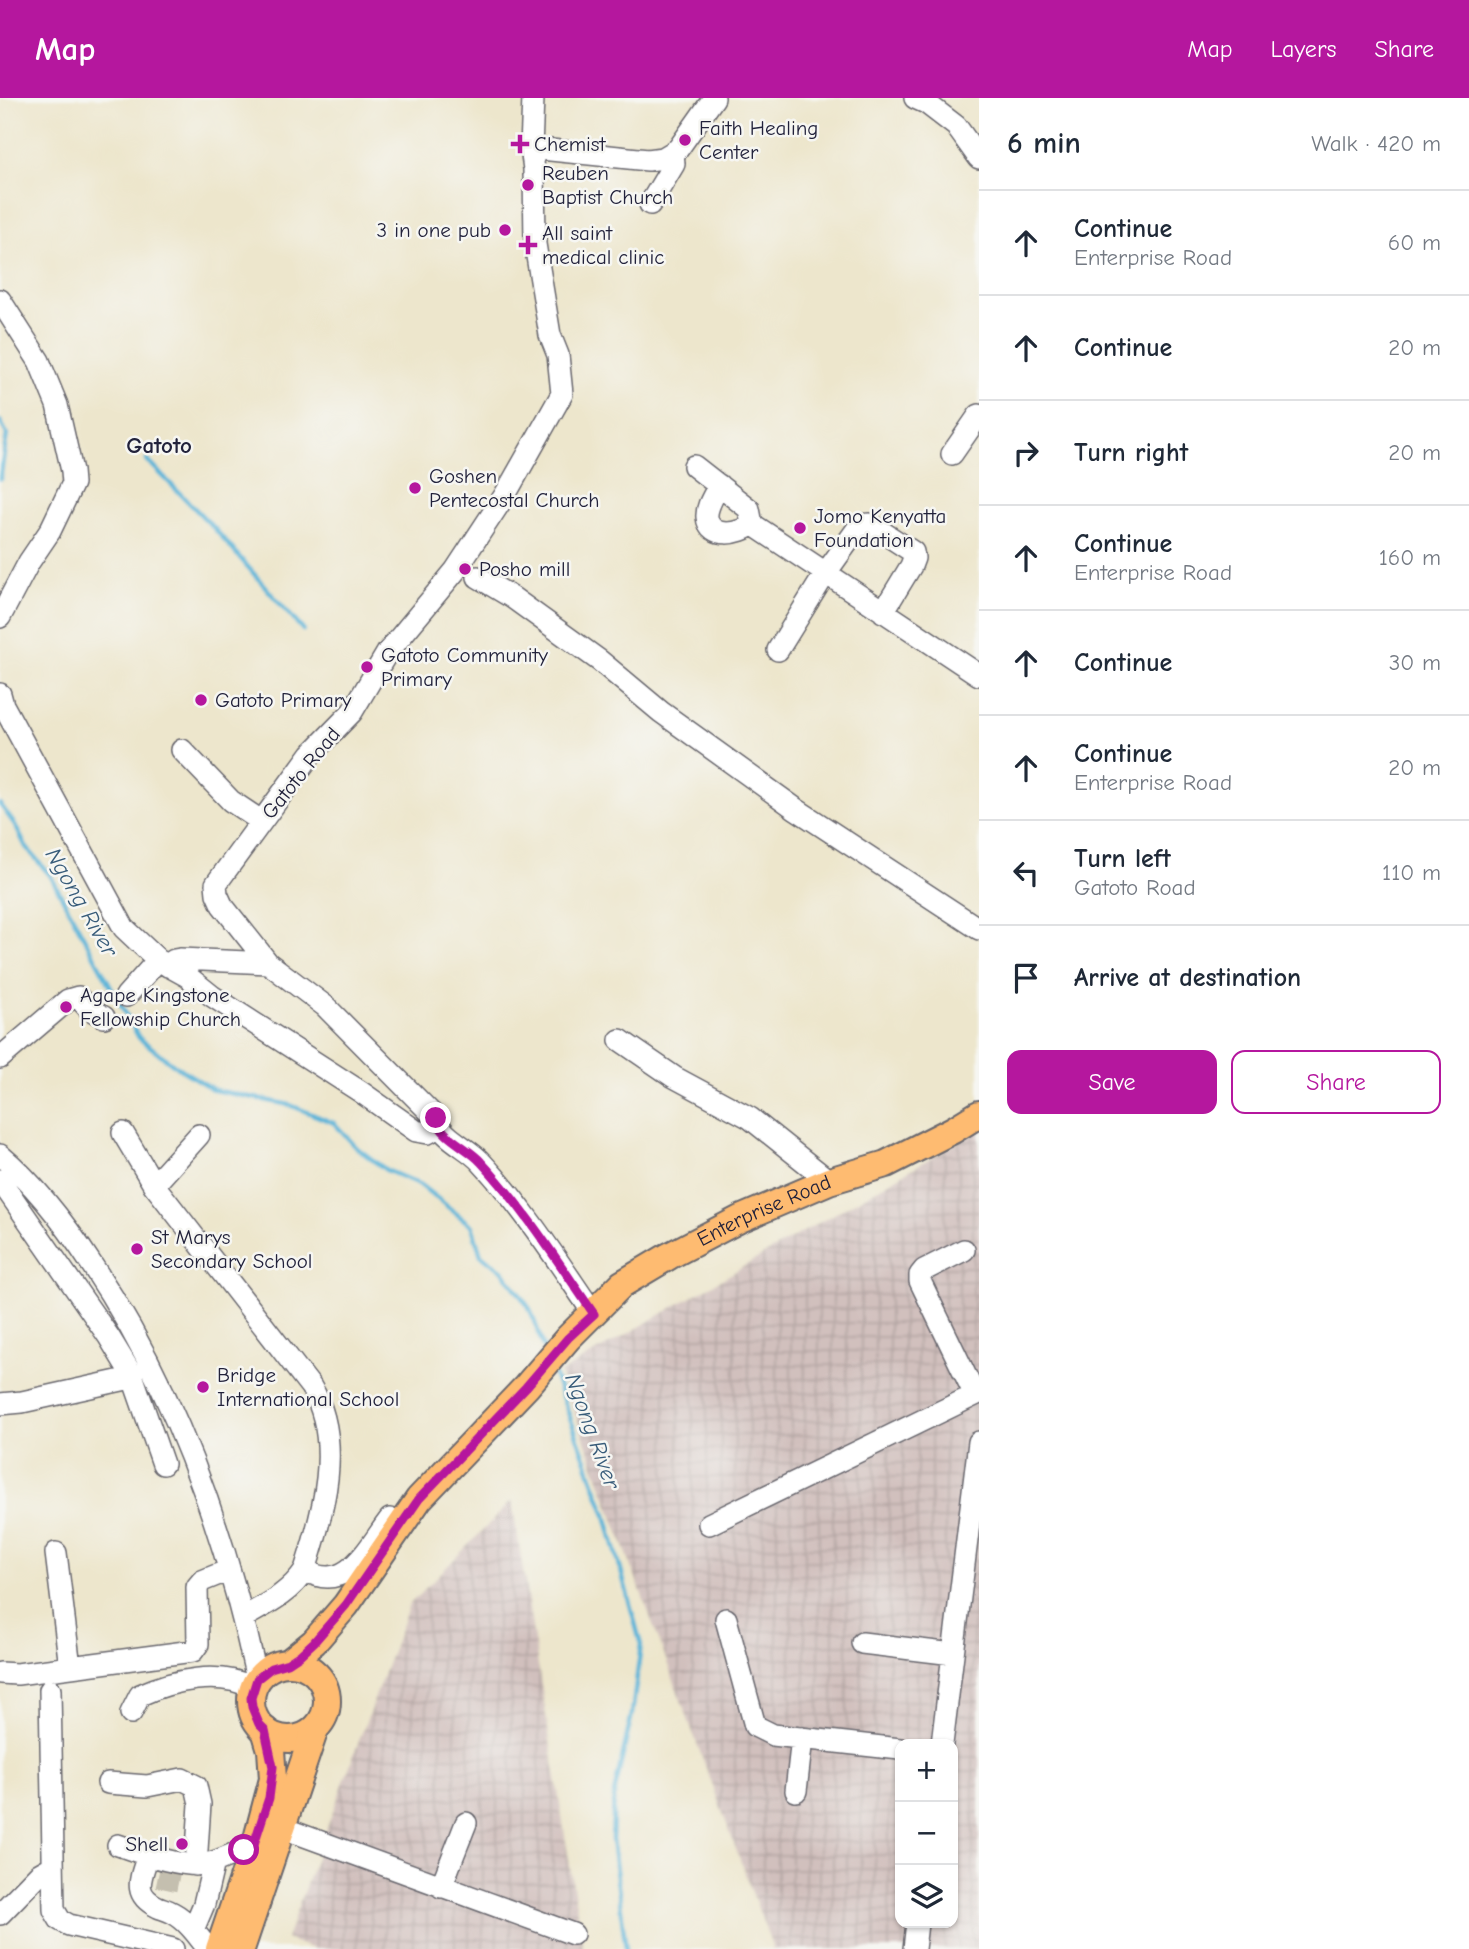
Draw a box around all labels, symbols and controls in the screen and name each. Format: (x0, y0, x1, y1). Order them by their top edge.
text: Map (35, 30, 96, 68)
text: Map (1187, 35, 1233, 63)
text: Layers (1271, 35, 1336, 63)
text: Share (1374, 35, 1434, 63)
place label: Faith Healing Center (699, 116, 818, 164)
text: 6 min (1007, 126, 1081, 161)
text: Walk · 420 m (1311, 130, 1441, 157)
place label: Chemist (534, 132, 607, 156)
marker: Faith Healing Center (677, 132, 693, 148)
marker: Chemist (512, 136, 528, 152)
place label: Reuben Baptist Church (542, 161, 673, 209)
marker: Reuben Baptist Church (520, 177, 536, 193)
text: Continue (1074, 214, 1172, 244)
place label: 3 in one pub (377, 218, 491, 242)
place label: All saint medical clinic (542, 221, 664, 269)
marker: 3 in one pub (497, 222, 513, 238)
icon: ahead (1007, 224, 1045, 262)
text: 60 m (1388, 229, 1441, 256)
marker: All saint medical clinic (520, 237, 536, 253)
text: Enterprise Road (1074, 244, 1232, 271)
icon: ahead (1007, 329, 1045, 367)
text: Continue (1074, 333, 1172, 363)
text: 20 m (1388, 334, 1441, 361)
district label: Gatoto (126, 432, 192, 459)
icon: right (1007, 434, 1045, 472)
text: Turn right (1074, 438, 1188, 468)
text: 20 m (1388, 439, 1441, 466)
place label: Goshen Pentecostal Church (429, 464, 600, 512)
marker: Goshen Pentecostal Church (407, 480, 423, 496)
place label: Jomo Kenyatta Foundation (814, 504, 946, 552)
marker: Jomo Kenyatta Foundation (792, 520, 808, 536)
text: Continue (1074, 529, 1172, 559)
icon: ahead (1007, 539, 1045, 577)
text: 160 m (1379, 544, 1441, 571)
place label: Posho mill (479, 557, 570, 581)
text: Enterprise Road (1074, 559, 1232, 586)
marker: Posho mill (457, 561, 473, 577)
place label: Gatoto Community Primary (381, 643, 549, 691)
icon: ahead (1007, 644, 1045, 682)
text: Continue (1074, 648, 1172, 678)
text: 30 m (1389, 649, 1441, 676)
marker: Gatoto Community Primary (359, 659, 375, 675)
place label: Gatoto Primary (215, 688, 352, 712)
marker: Gatoto Primary (193, 692, 209, 708)
street label: Gatoto Road (257, 722, 345, 824)
text: Continue (1074, 739, 1172, 769)
icon: ahead (1007, 749, 1045, 787)
text: 20 m (1388, 754, 1441, 781)
text: Enterprise Road (1074, 769, 1232, 796)
water label: Ngong River (40, 843, 124, 962)
text: Turn left (1074, 844, 1171, 874)
icon: left (1007, 854, 1045, 892)
text: 110 m (1382, 859, 1441, 886)
text: Gatoto Road (1074, 874, 1196, 901)
icon: arrive (1007, 959, 1045, 997)
text: Arrive at destination (1074, 963, 1301, 993)
place label: Agape Kingstone Fellowship Church (80, 983, 241, 1031)
marker: Agape Kingstone Fellowship Church (58, 999, 74, 1015)
button: Save (1007, 1050, 1217, 1114)
button: Share (1231, 1050, 1441, 1114)
route end (420, 1102, 451, 1133)
street label: Enterprise Road (693, 1170, 834, 1251)
place label: St Marys Secondary School (151, 1225, 312, 1273)
marker: St Marys Secondary School (129, 1241, 145, 1257)
place label: Bridge International School (217, 1363, 399, 1411)
water label: Ngong River (559, 1370, 626, 1493)
marker: Bridge International School (195, 1379, 211, 1395)
map controls (895, 1739, 958, 1928)
button: + (895, 1739, 958, 1802)
button: − (895, 1802, 958, 1865)
place label: Shell (125, 1832, 168, 1856)
route start (228, 1834, 259, 1865)
marker: Shell (174, 1836, 190, 1852)
button: layers (895, 1865, 958, 1928)

